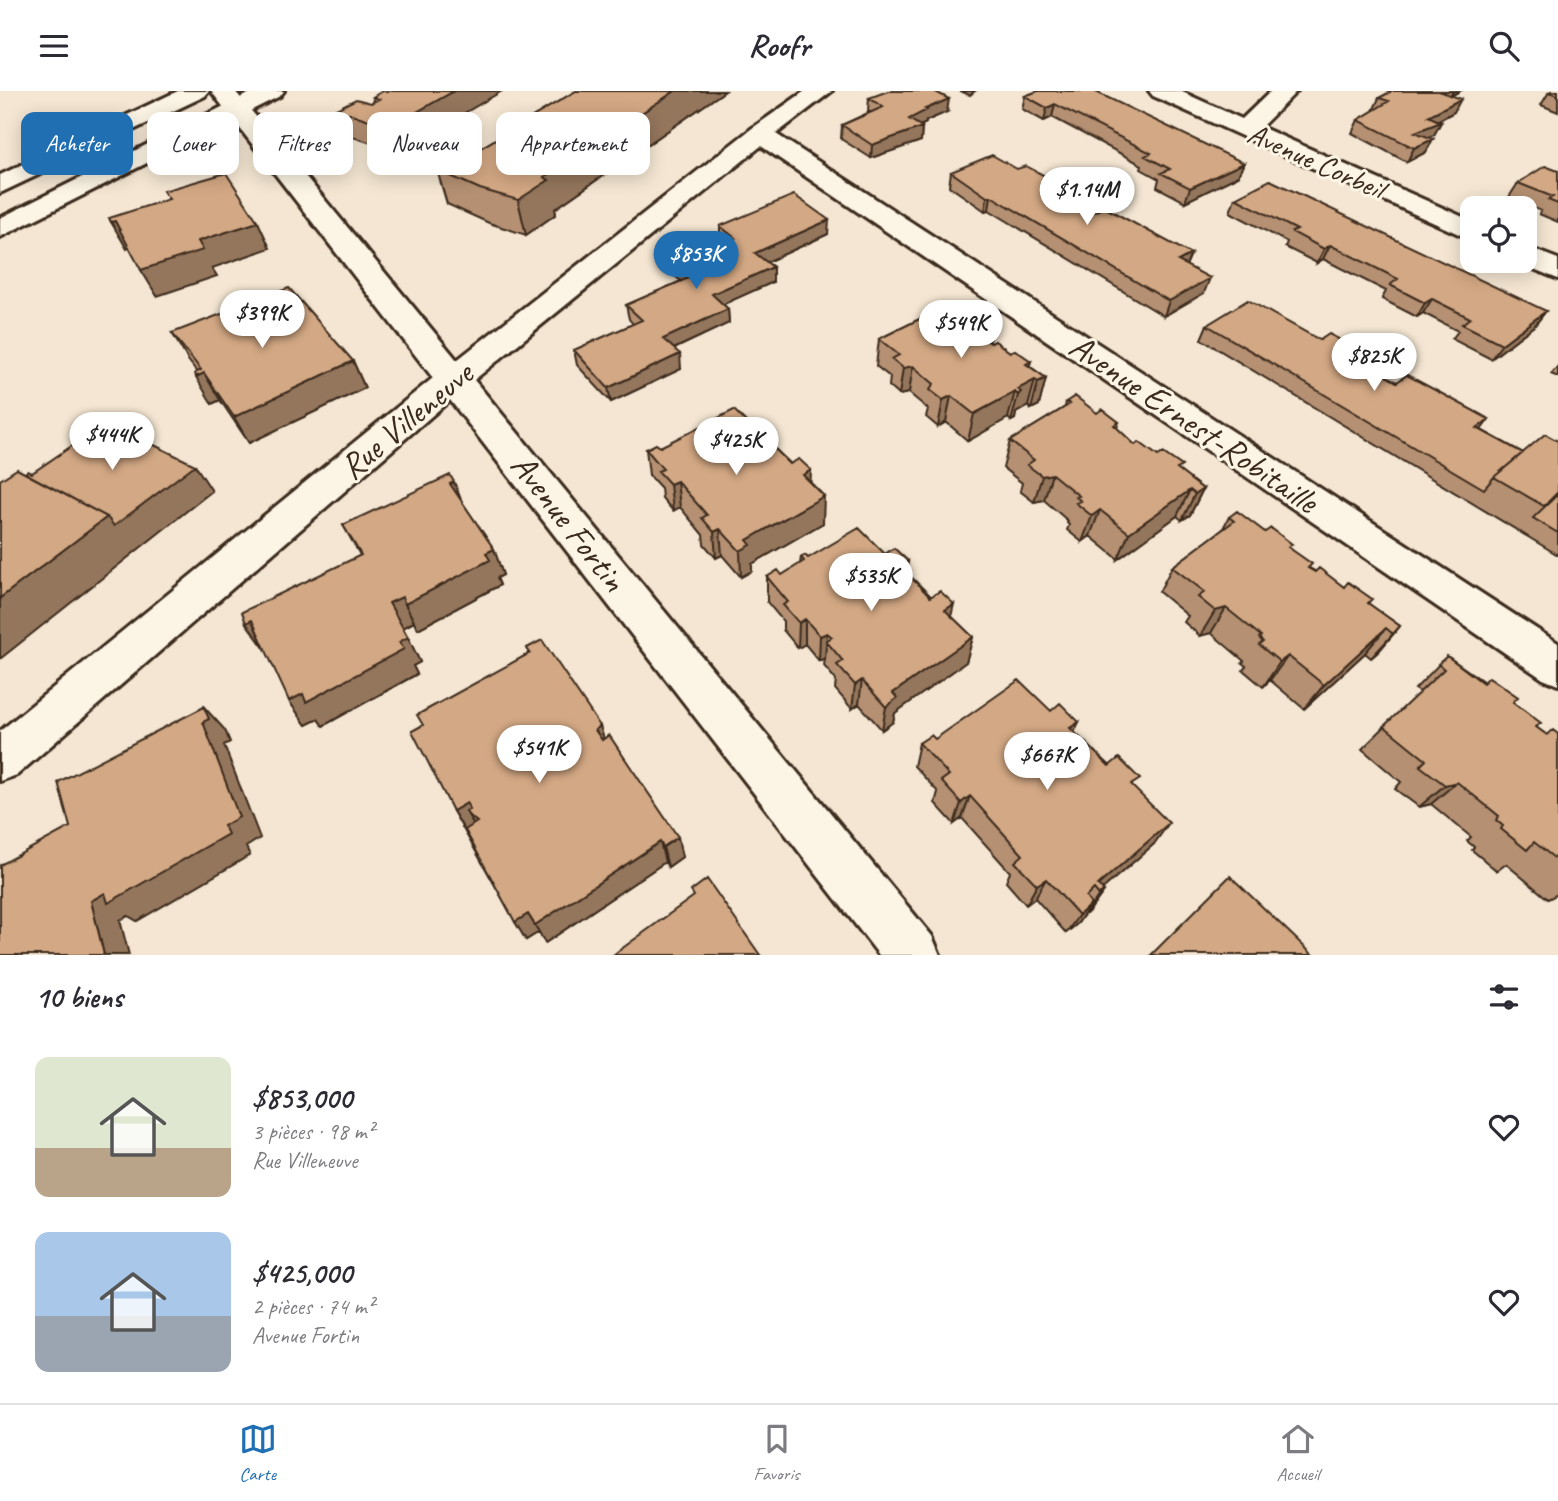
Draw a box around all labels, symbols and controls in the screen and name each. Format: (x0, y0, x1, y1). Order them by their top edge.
text: Roofr (748, 25, 810, 66)
icon: menu (35, 27, 73, 65)
icon: search (1485, 27, 1523, 65)
chip: Acheter (21, 112, 133, 175)
chip: Louer (147, 112, 239, 175)
chip: Filtres (253, 112, 353, 175)
chip: Nouveau (367, 112, 482, 175)
chip: Appartement (496, 112, 650, 175)
street label: Avenue Corbeil (1242, 114, 1395, 210)
pin: $1.14M (1030, 167, 1144, 227)
text: $1.14M (1056, 175, 1118, 204)
map controls (1460, 196, 1537, 273)
button: locate (1460, 196, 1537, 273)
pin: $853K (647, 231, 745, 291)
text: $853K (670, 239, 722, 268)
pin: $399K (213, 291, 311, 350)
text: $399K (236, 298, 288, 327)
pin: $549K (912, 301, 1010, 360)
text: $549K (935, 308, 987, 337)
street label: Avenue Ernest-Robitaille (1061, 324, 1329, 525)
pin: $825K (1325, 334, 1423, 393)
text: $825K (1348, 341, 1400, 370)
street label: Rue Villeneuve (330, 350, 484, 489)
pin: $444K (63, 413, 161, 472)
pin: $425K (687, 417, 785, 477)
text: $444K (85, 420, 139, 449)
text: $425K (710, 425, 762, 454)
street label: Avenue Fortin (501, 444, 637, 601)
pin: $535K (822, 553, 920, 613)
text: $535K (845, 561, 897, 590)
pin: $541K (490, 725, 588, 785)
text: $541K (513, 733, 565, 762)
pin: $667K (998, 733, 1096, 792)
text: $667K (1020, 740, 1074, 769)
text: 10 biens (35, 978, 123, 1016)
icon: filters (1485, 978, 1523, 1016)
text: $853,000 (252, 1079, 352, 1117)
icon: home (91, 1085, 175, 1169)
icon: heart (1485, 1108, 1523, 1146)
text: 3 pièces · 98 m² (252, 1117, 374, 1146)
text: Rue Villeneuve (252, 1146, 357, 1175)
text: $425,000 (252, 1254, 352, 1292)
icon: home (91, 1260, 175, 1344)
icon: heart (1485, 1283, 1523, 1321)
text: 2 pièces · 74 m² (252, 1292, 374, 1321)
text: Avenue Fortin (252, 1321, 359, 1350)
tab: Carte (239, 1420, 277, 1486)
tab: Favoris (754, 1420, 799, 1486)
tab: Accueil (1277, 1420, 1319, 1486)

